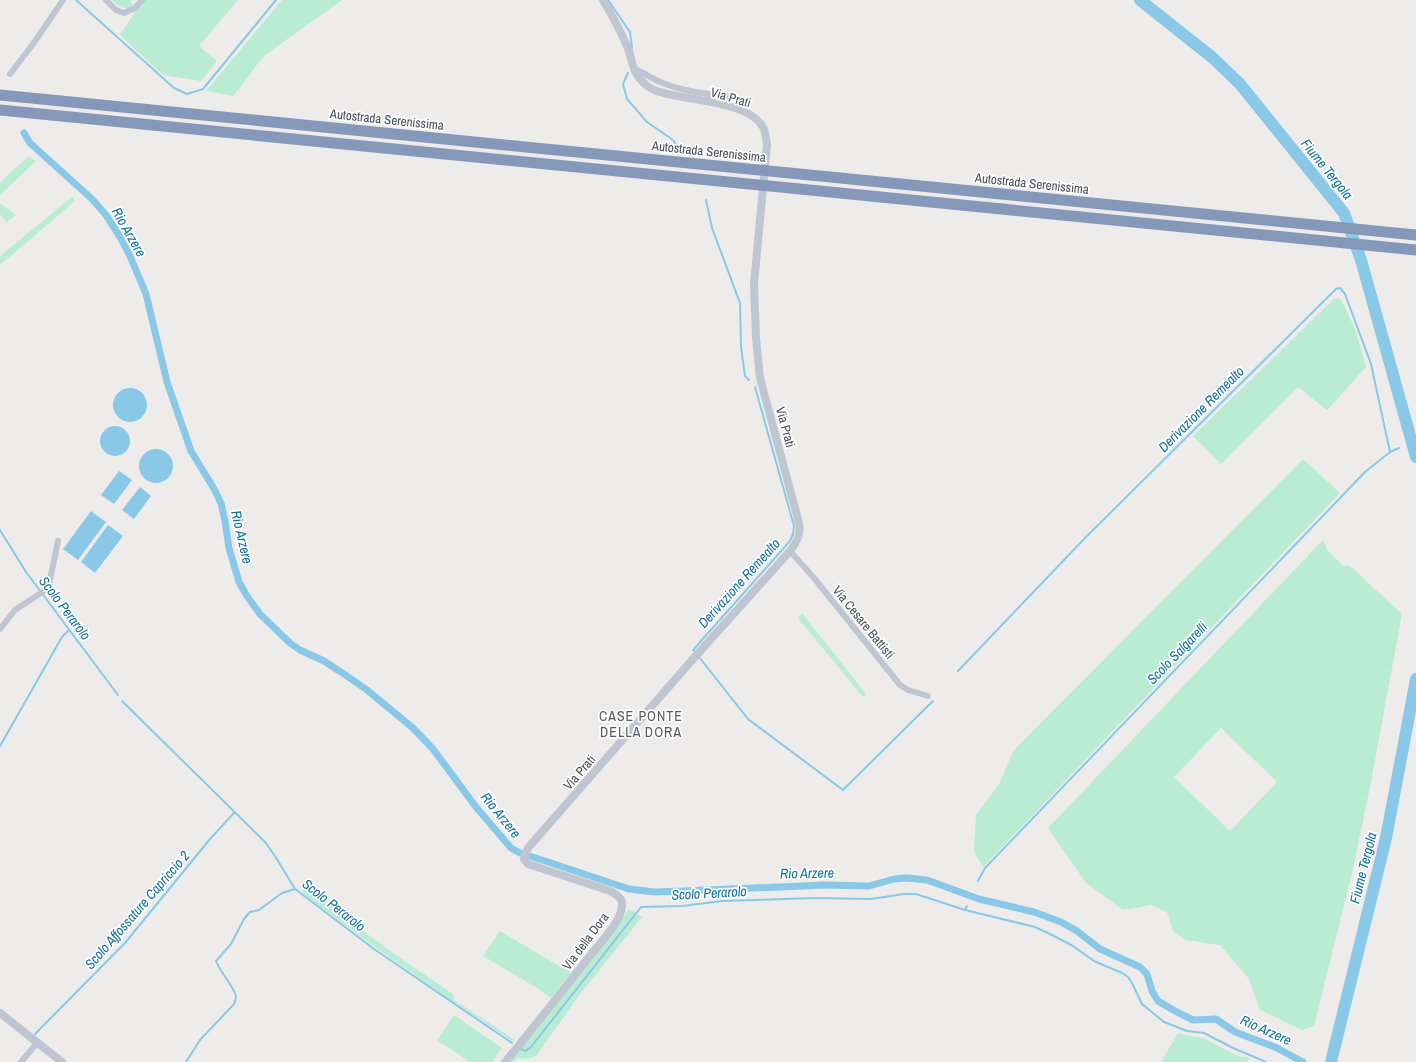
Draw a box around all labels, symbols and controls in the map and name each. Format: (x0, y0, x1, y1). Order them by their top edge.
street label: Via Prati (709, 84, 753, 111)
street label: Autostrada Serenissima (328, 105, 445, 134)
water label: Fiume Tergola (1297, 135, 1357, 203)
street label: Autostrada Serenissima (650, 137, 767, 166)
street label: Autostrada Serenissima (973, 169, 1090, 198)
water label: Rio Arzere (108, 204, 150, 260)
water label: Derivazione Remealto (1154, 362, 1248, 456)
street label: Via Prati (772, 405, 799, 449)
water label: Rio Arzere (227, 509, 257, 565)
water label: Derivazione Remealto (694, 535, 784, 631)
water label: Scolo Perarolo (35, 573, 95, 643)
street label: Via Cesare Battisti (829, 582, 898, 662)
water label: Scolo Salgarelli (1143, 617, 1212, 688)
district label: CASE PONTE DELLA DORA (599, 707, 683, 741)
street label: Via Prati (559, 751, 599, 793)
water label: Rio Arzere (477, 788, 525, 842)
water label: Fiume Tergola (1345, 830, 1381, 906)
water label: Scolo Affossature Capriccio 2 (81, 847, 194, 973)
water label: Rio Arzere (780, 864, 834, 882)
water label: Scolo Perarolo (299, 875, 369, 935)
water label: Scolo Perarolo (671, 882, 747, 904)
street label: Via della Dora (558, 909, 612, 973)
water label: Rio Arzere (1238, 1011, 1294, 1049)

